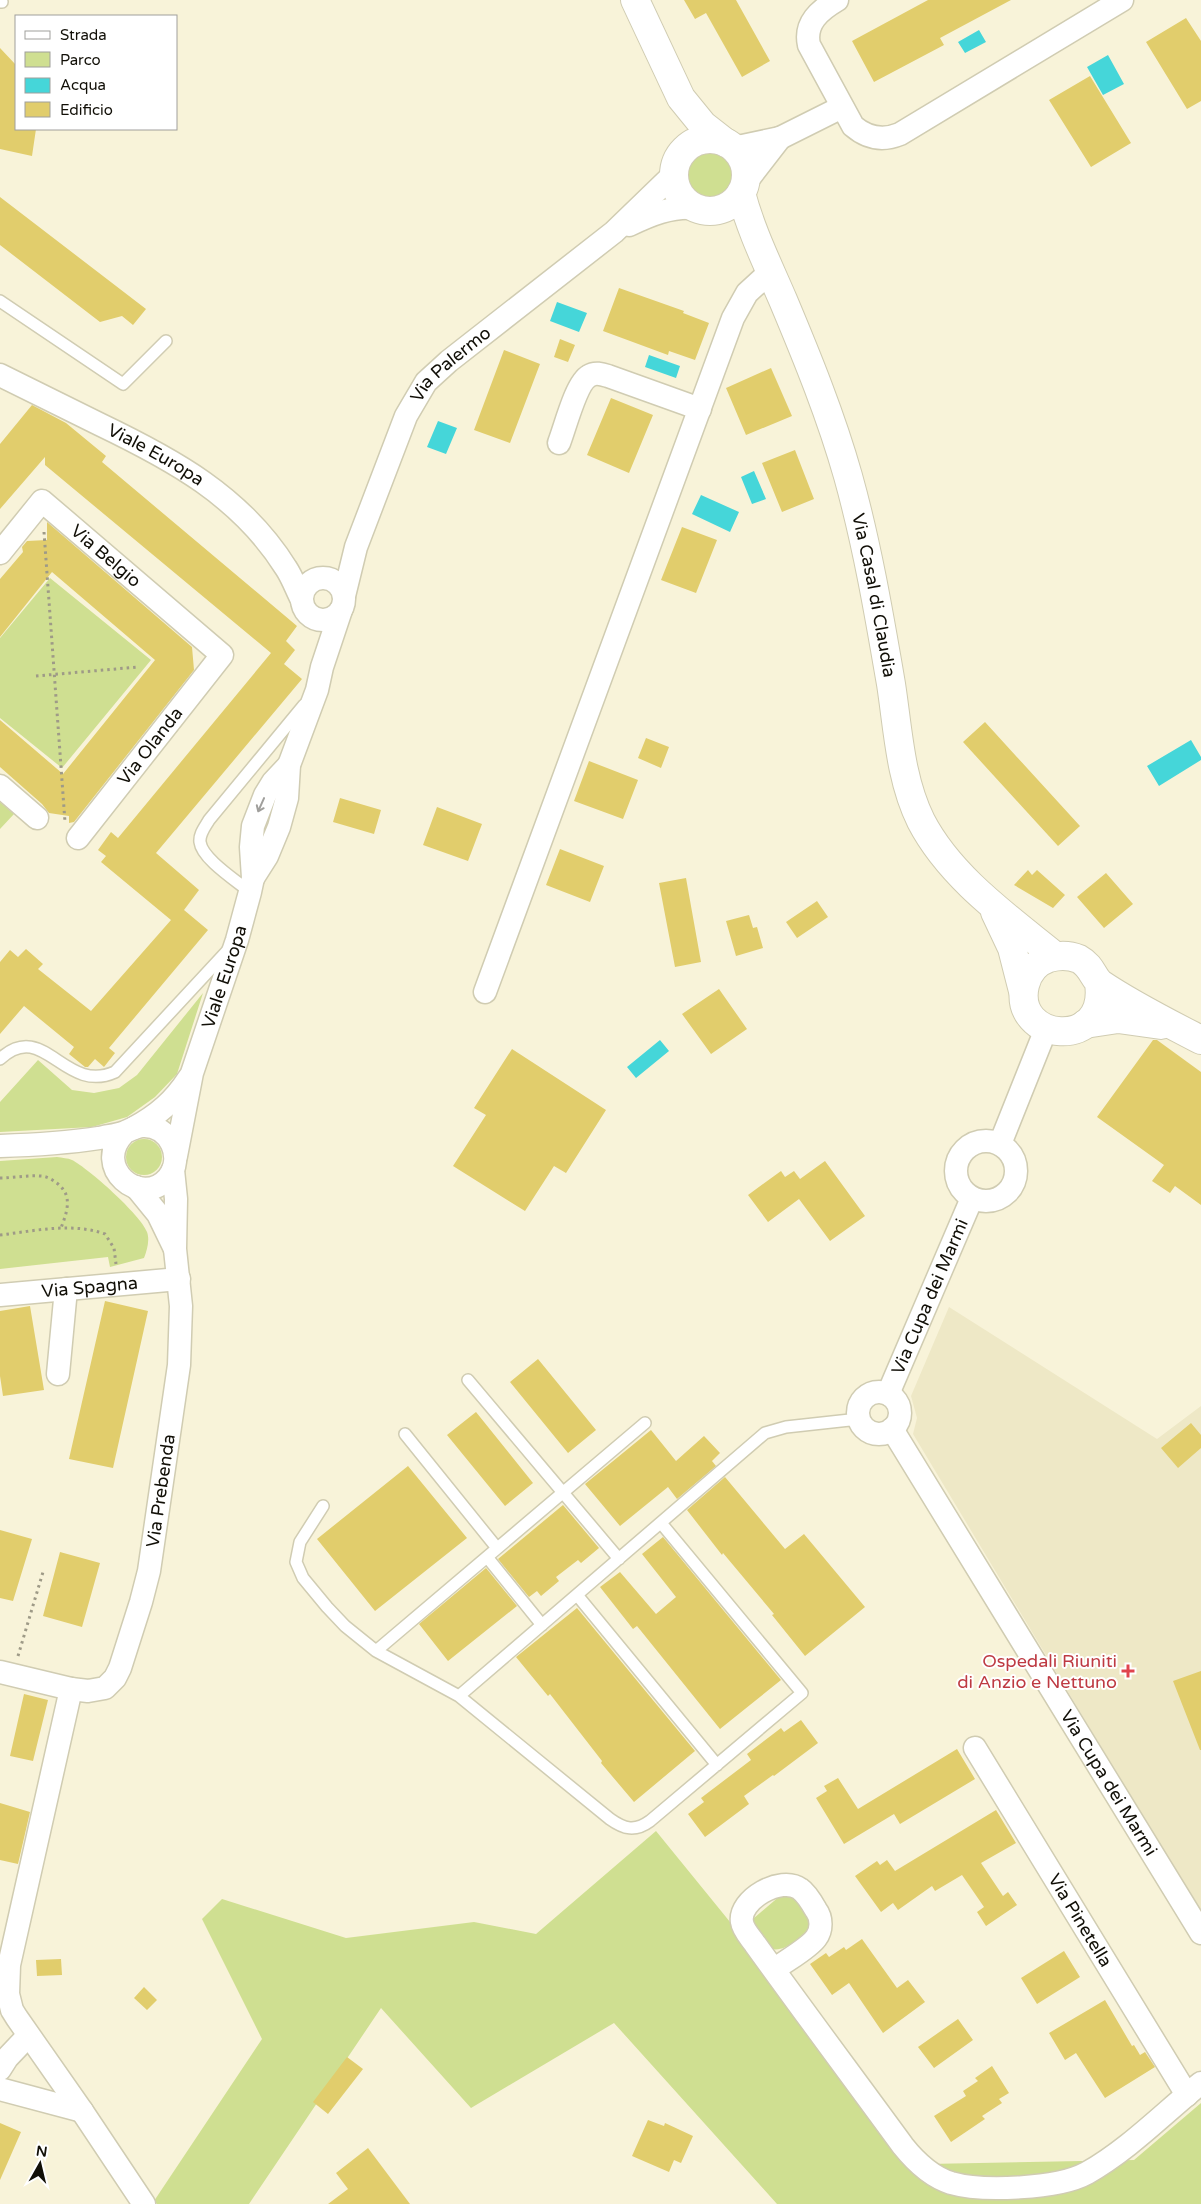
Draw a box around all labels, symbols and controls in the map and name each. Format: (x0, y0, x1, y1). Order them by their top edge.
legend (15, 15, 178, 130)
text: Strada (60, 26, 107, 44)
text: Parco (60, 51, 101, 69)
text: Acqua (60, 76, 106, 94)
text: Edificio (60, 101, 113, 119)
street label: Via Palermo (406, 322, 495, 406)
street label: Viale Europa (104, 419, 208, 491)
street label: Via Casal di Claudia (847, 511, 901, 679)
street label: Via Belgio (66, 520, 146, 592)
street label: Via Olanda (113, 703, 187, 789)
one-way arrow (255, 797, 265, 812)
street label: Viale Europa (197, 923, 252, 1031)
street label: Via Cupa dei Marmi (887, 1215, 973, 1378)
street label: Via Spagna (41, 1272, 139, 1302)
street label: Via Prebenda (142, 1433, 180, 1549)
place label: Ospedali Riuniti di Anzio e Nettuno (957, 1650, 1117, 1693)
marker: Ospedali Riuniti di Anzio e Nettuno (1121, 1664, 1135, 1678)
street label: Via Cupa dei Marmi (1056, 1706, 1162, 1860)
street label: Via Pinetella (1043, 1870, 1117, 1971)
north arrow (15, 2139, 65, 2189)
text: N (35, 2142, 48, 2161)

